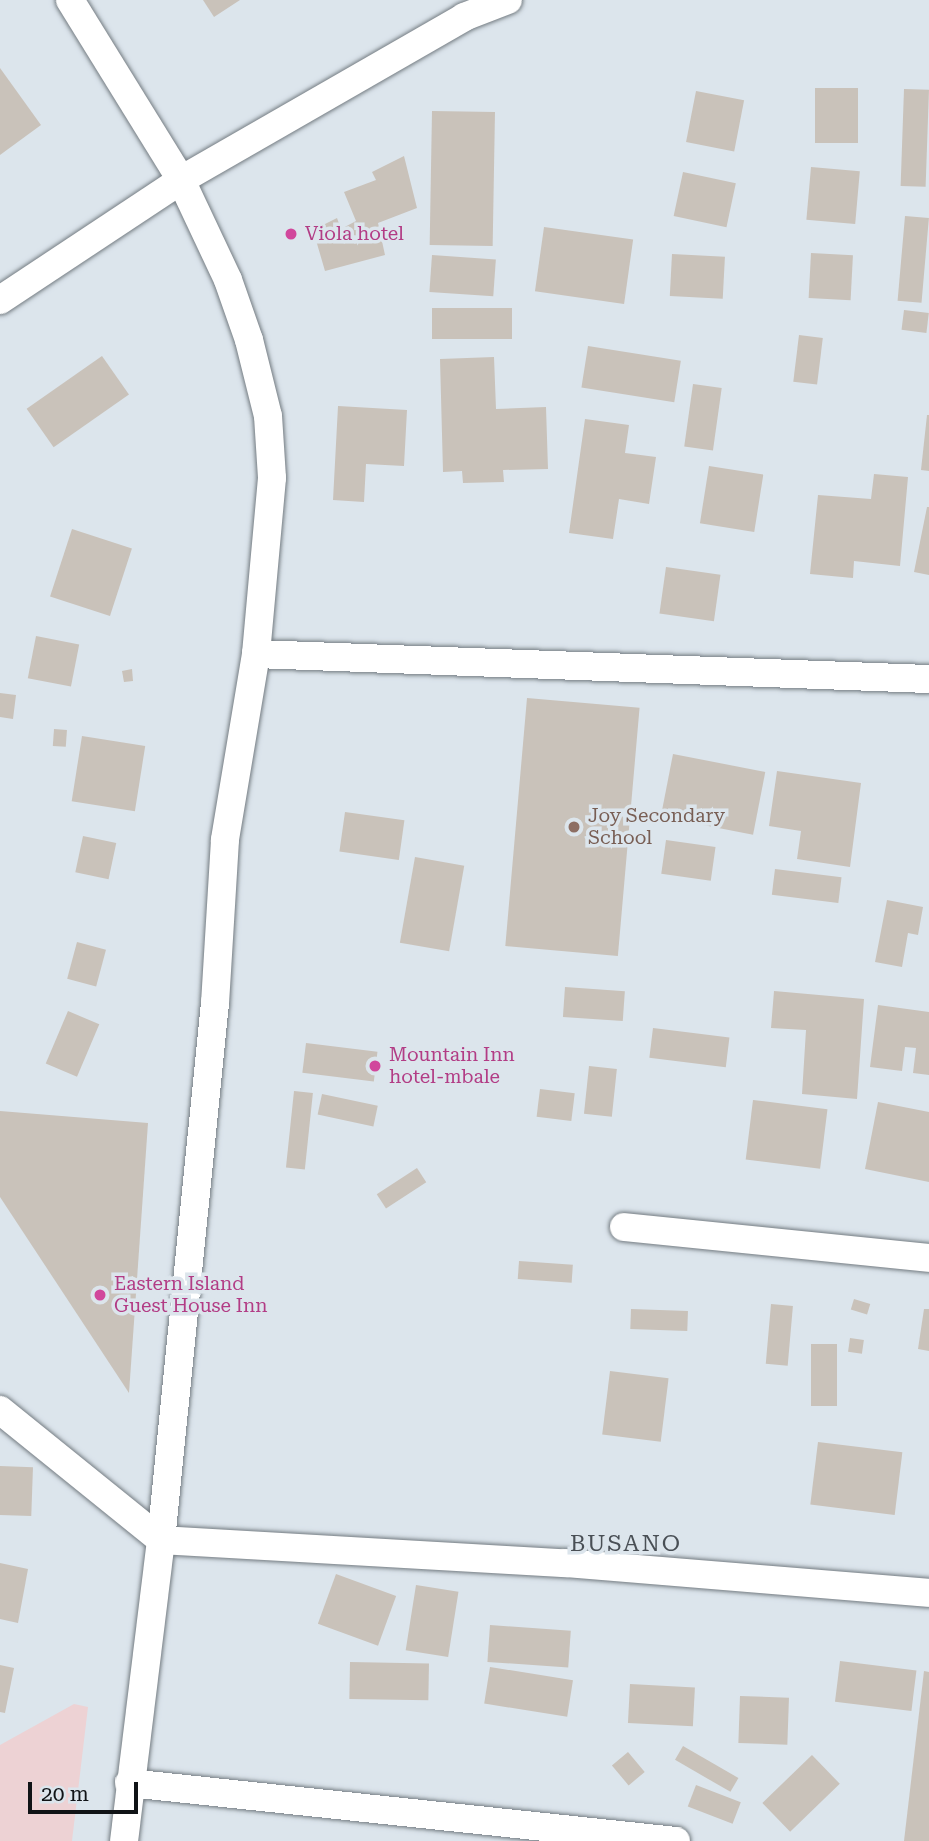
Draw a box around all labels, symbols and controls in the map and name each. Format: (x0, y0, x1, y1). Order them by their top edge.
place label: Viola hotel (305, 223, 404, 245)
marker: Viola hotel (283, 226, 299, 242)
place label: Joy Secondary School (588, 805, 725, 849)
marker: Joy Secondary School (566, 819, 582, 835)
place label: Mountain Inn hotel-mbale (389, 1044, 515, 1088)
marker: Mountain Inn hotel-mbale (367, 1058, 383, 1074)
place label: Eastern Island Guest House Inn (114, 1273, 267, 1317)
marker: Eastern Island Guest House Inn (92, 1287, 108, 1303)
district label: BUSANO (571, 1530, 681, 1558)
scale bar (32, 1768, 142, 1812)
text: 20 m (41, 1782, 89, 1806)

